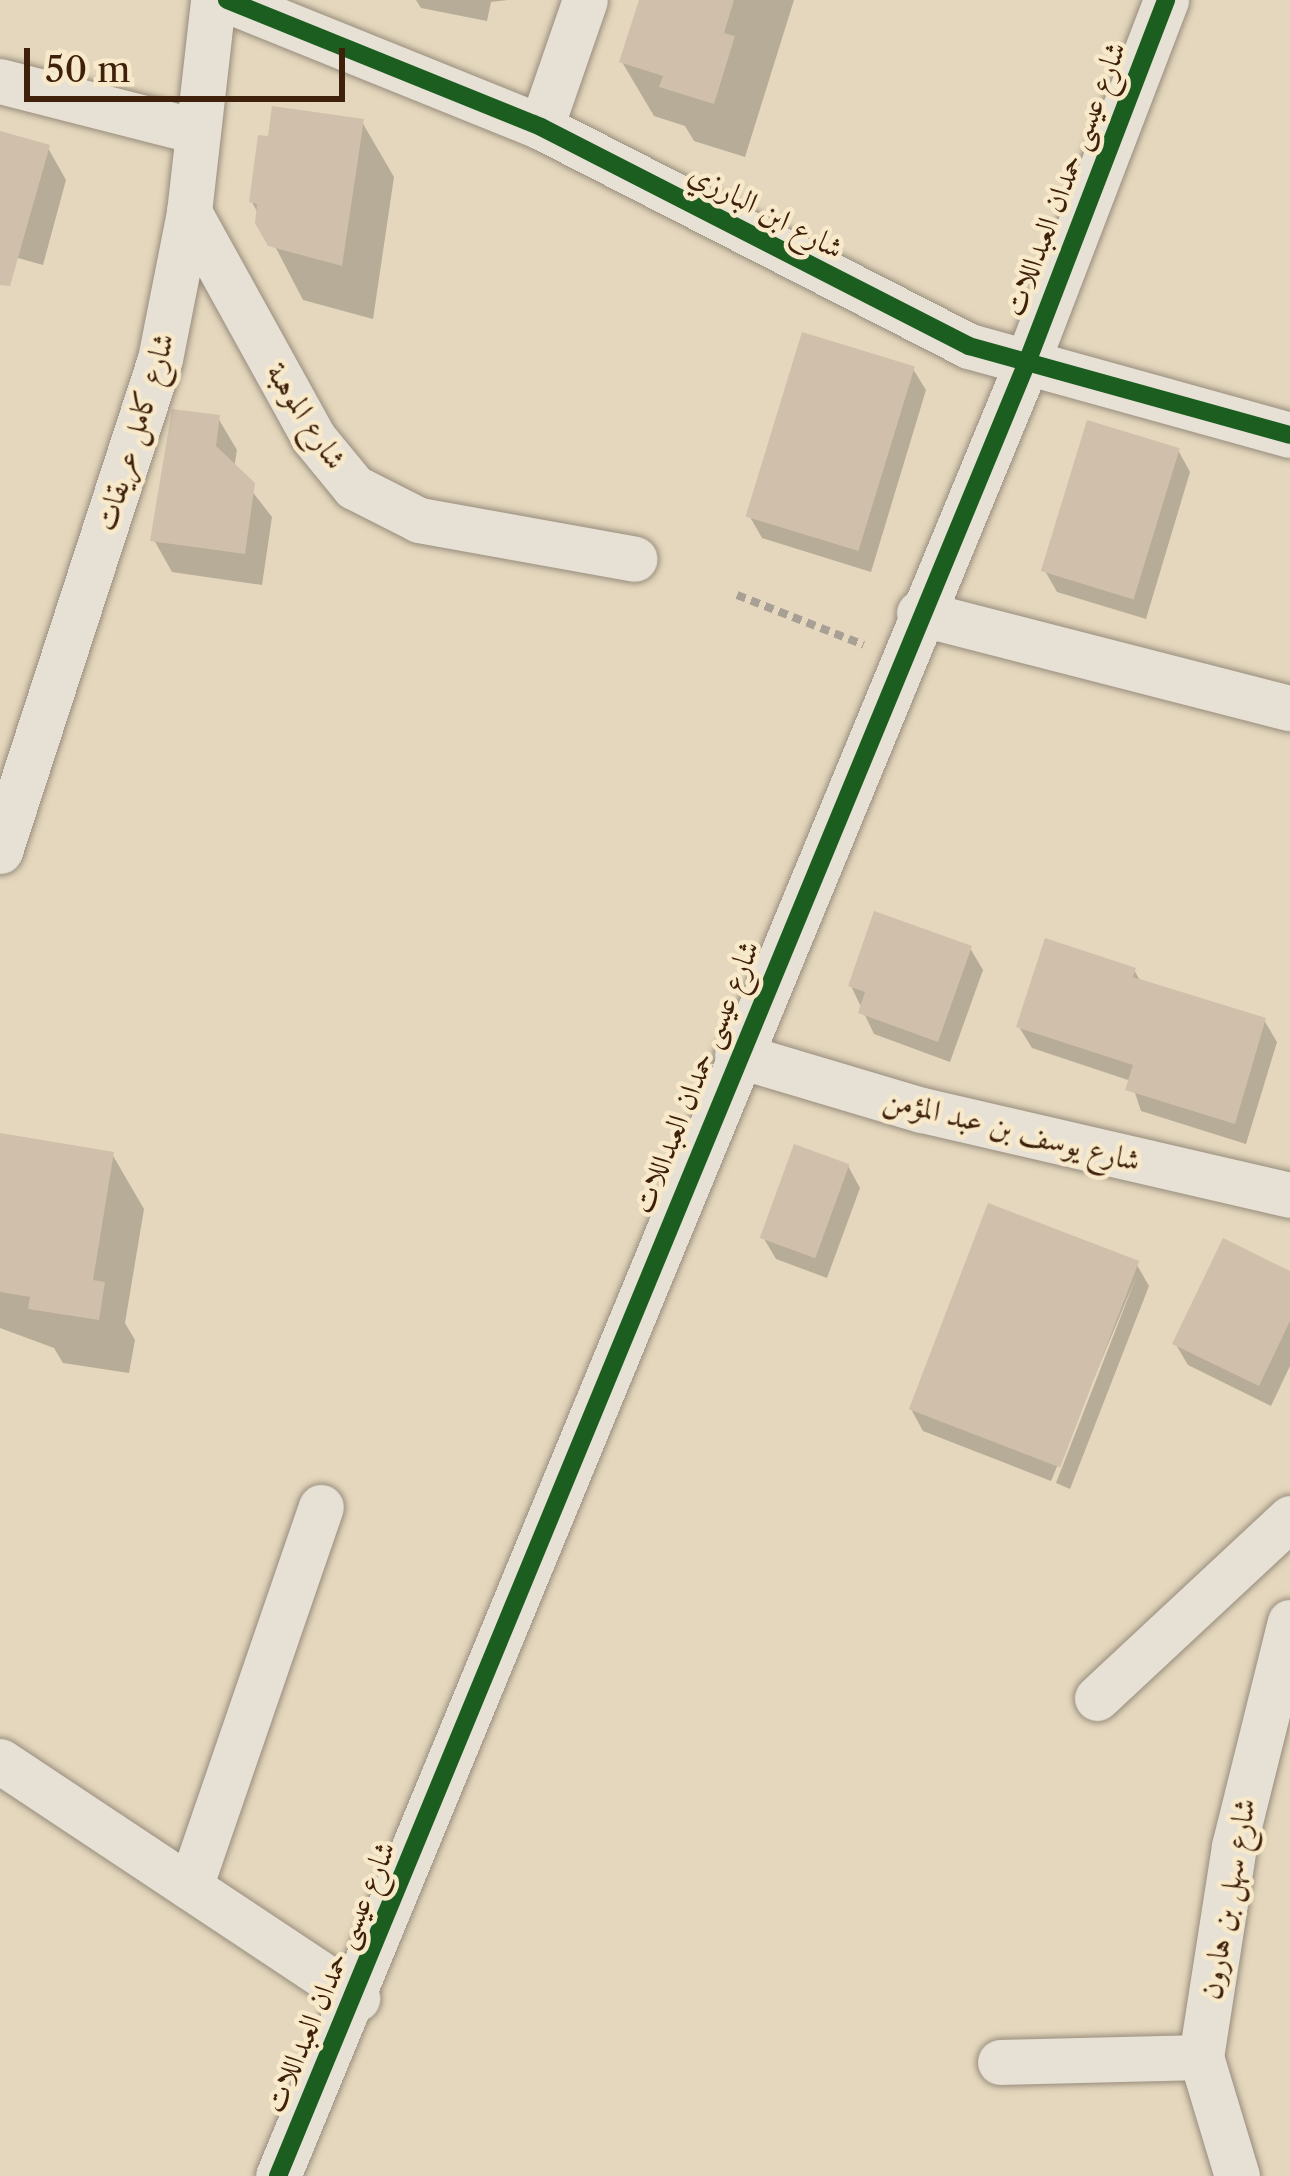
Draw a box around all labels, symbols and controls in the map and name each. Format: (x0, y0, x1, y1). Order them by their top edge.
scale bar (30, 24, 351, 98)
street label: شارع عيسى حمدان العبداللات (996, 37, 1134, 321)
text: 50 m (45, 47, 130, 91)
street label: شارع ابن البارزي (683, 155, 849, 267)
street label: شارع كامل عريقات (88, 329, 182, 535)
street label: شارع الموهبة (258, 356, 354, 476)
street label: شارع عيسى حمدان العبداللات (625, 935, 767, 1219)
street label: شارع يوسف بن عبد المؤمن (880, 1081, 1144, 1179)
street label: شارع سهل بن هارون (1193, 1796, 1263, 2002)
street label: شارع عيسى حمدان العبداللات (257, 1836, 403, 2118)

